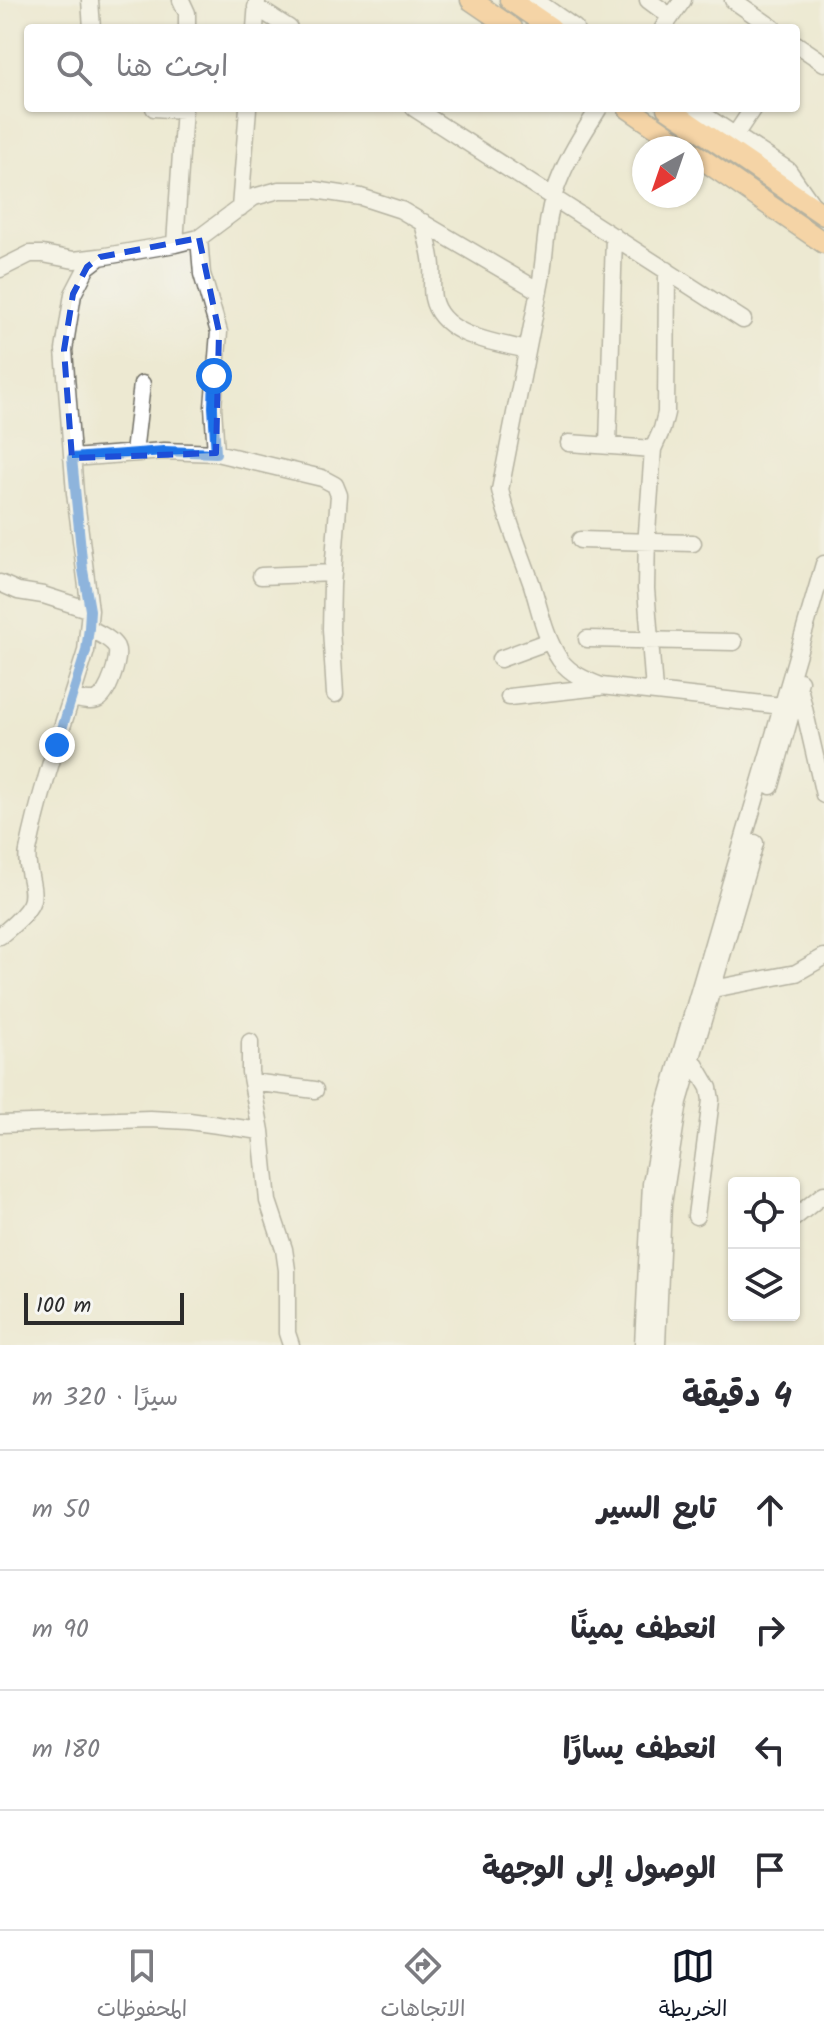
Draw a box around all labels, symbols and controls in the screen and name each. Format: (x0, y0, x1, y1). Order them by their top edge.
search box (24, 24, 800, 112)
text: ابحث هنا (116, 44, 228, 92)
icon: search (52, 46, 96, 90)
north arrow (632, 136, 704, 208)
route start (196, 358, 232, 394)
route end (39, 727, 75, 763)
map controls (728, 1177, 800, 1321)
button: locate (728, 1177, 800, 1249)
button: layers (728, 1249, 800, 1321)
scale bar (24, 1289, 184, 1325)
text: 100 m (36, 1289, 91, 1324)
text: 4 دقيقة (682, 1370, 792, 1424)
text: سيرًا · 320 m (32, 1377, 178, 1419)
text: تابع السير (598, 1486, 716, 1534)
icon: ahead (748, 1488, 792, 1532)
text: 50 m (32, 1489, 90, 1531)
text: انعطف يمينًا (570, 1606, 716, 1654)
icon: right (748, 1608, 792, 1652)
text: 90 m (32, 1609, 89, 1651)
text: انعطف يسارًا (563, 1726, 716, 1774)
icon: left (748, 1728, 792, 1772)
text: 180 m (32, 1729, 100, 1771)
text: الوصول إلى الوجهة (482, 1846, 716, 1894)
icon: arrive (748, 1848, 792, 1892)
tab: المحفوظات (97, 1944, 187, 2028)
tab: الاتجاهات (381, 1944, 465, 2028)
tab: الخريطة (659, 1944, 727, 2028)

